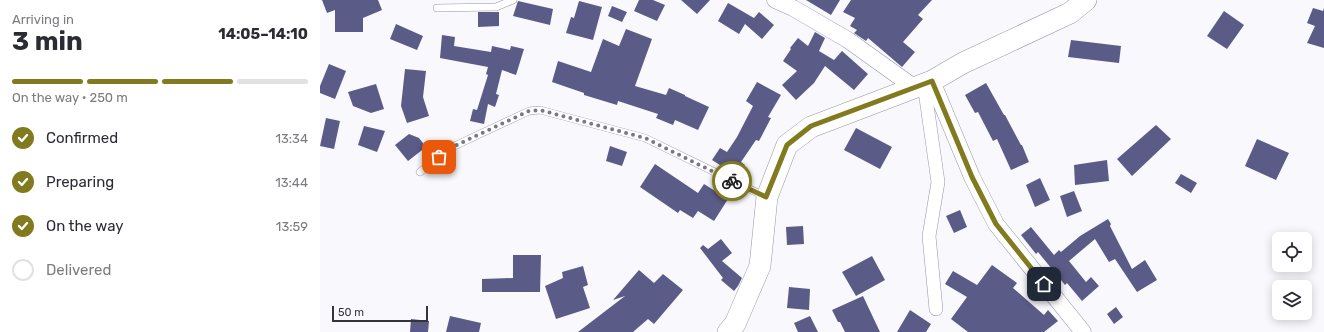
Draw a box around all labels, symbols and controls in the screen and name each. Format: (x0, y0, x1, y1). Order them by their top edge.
text: Arriving in (12, 12, 74, 27)
text: 14:05–14:10 (218, 25, 308, 43)
text: 3 min (12, 26, 83, 57)
text: On the way · 250 m (12, 90, 128, 105)
icon: check (12, 127, 34, 149)
text: Confirmed (46, 129, 118, 147)
text: 13:34 (275, 131, 308, 146)
pin (422, 140, 456, 174)
icon: bag (428, 146, 450, 168)
courier (712, 161, 752, 201)
icon: bike (721, 170, 743, 192)
icon: check (12, 171, 34, 193)
text: Preparing (46, 173, 114, 191)
text: 13:44 (275, 175, 308, 190)
icon: check (12, 215, 34, 237)
text: On the way (46, 217, 124, 235)
text: 13:59 (276, 219, 308, 234)
map controls (1272, 232, 1312, 320)
button: locate (1272, 232, 1312, 272)
text: Delivered (46, 261, 111, 279)
pin (1027, 267, 1061, 301)
icon: home (1033, 273, 1055, 295)
button: layers (1272, 280, 1312, 320)
scale bar (332, 304, 428, 323)
text: 50 m (338, 306, 364, 319)

